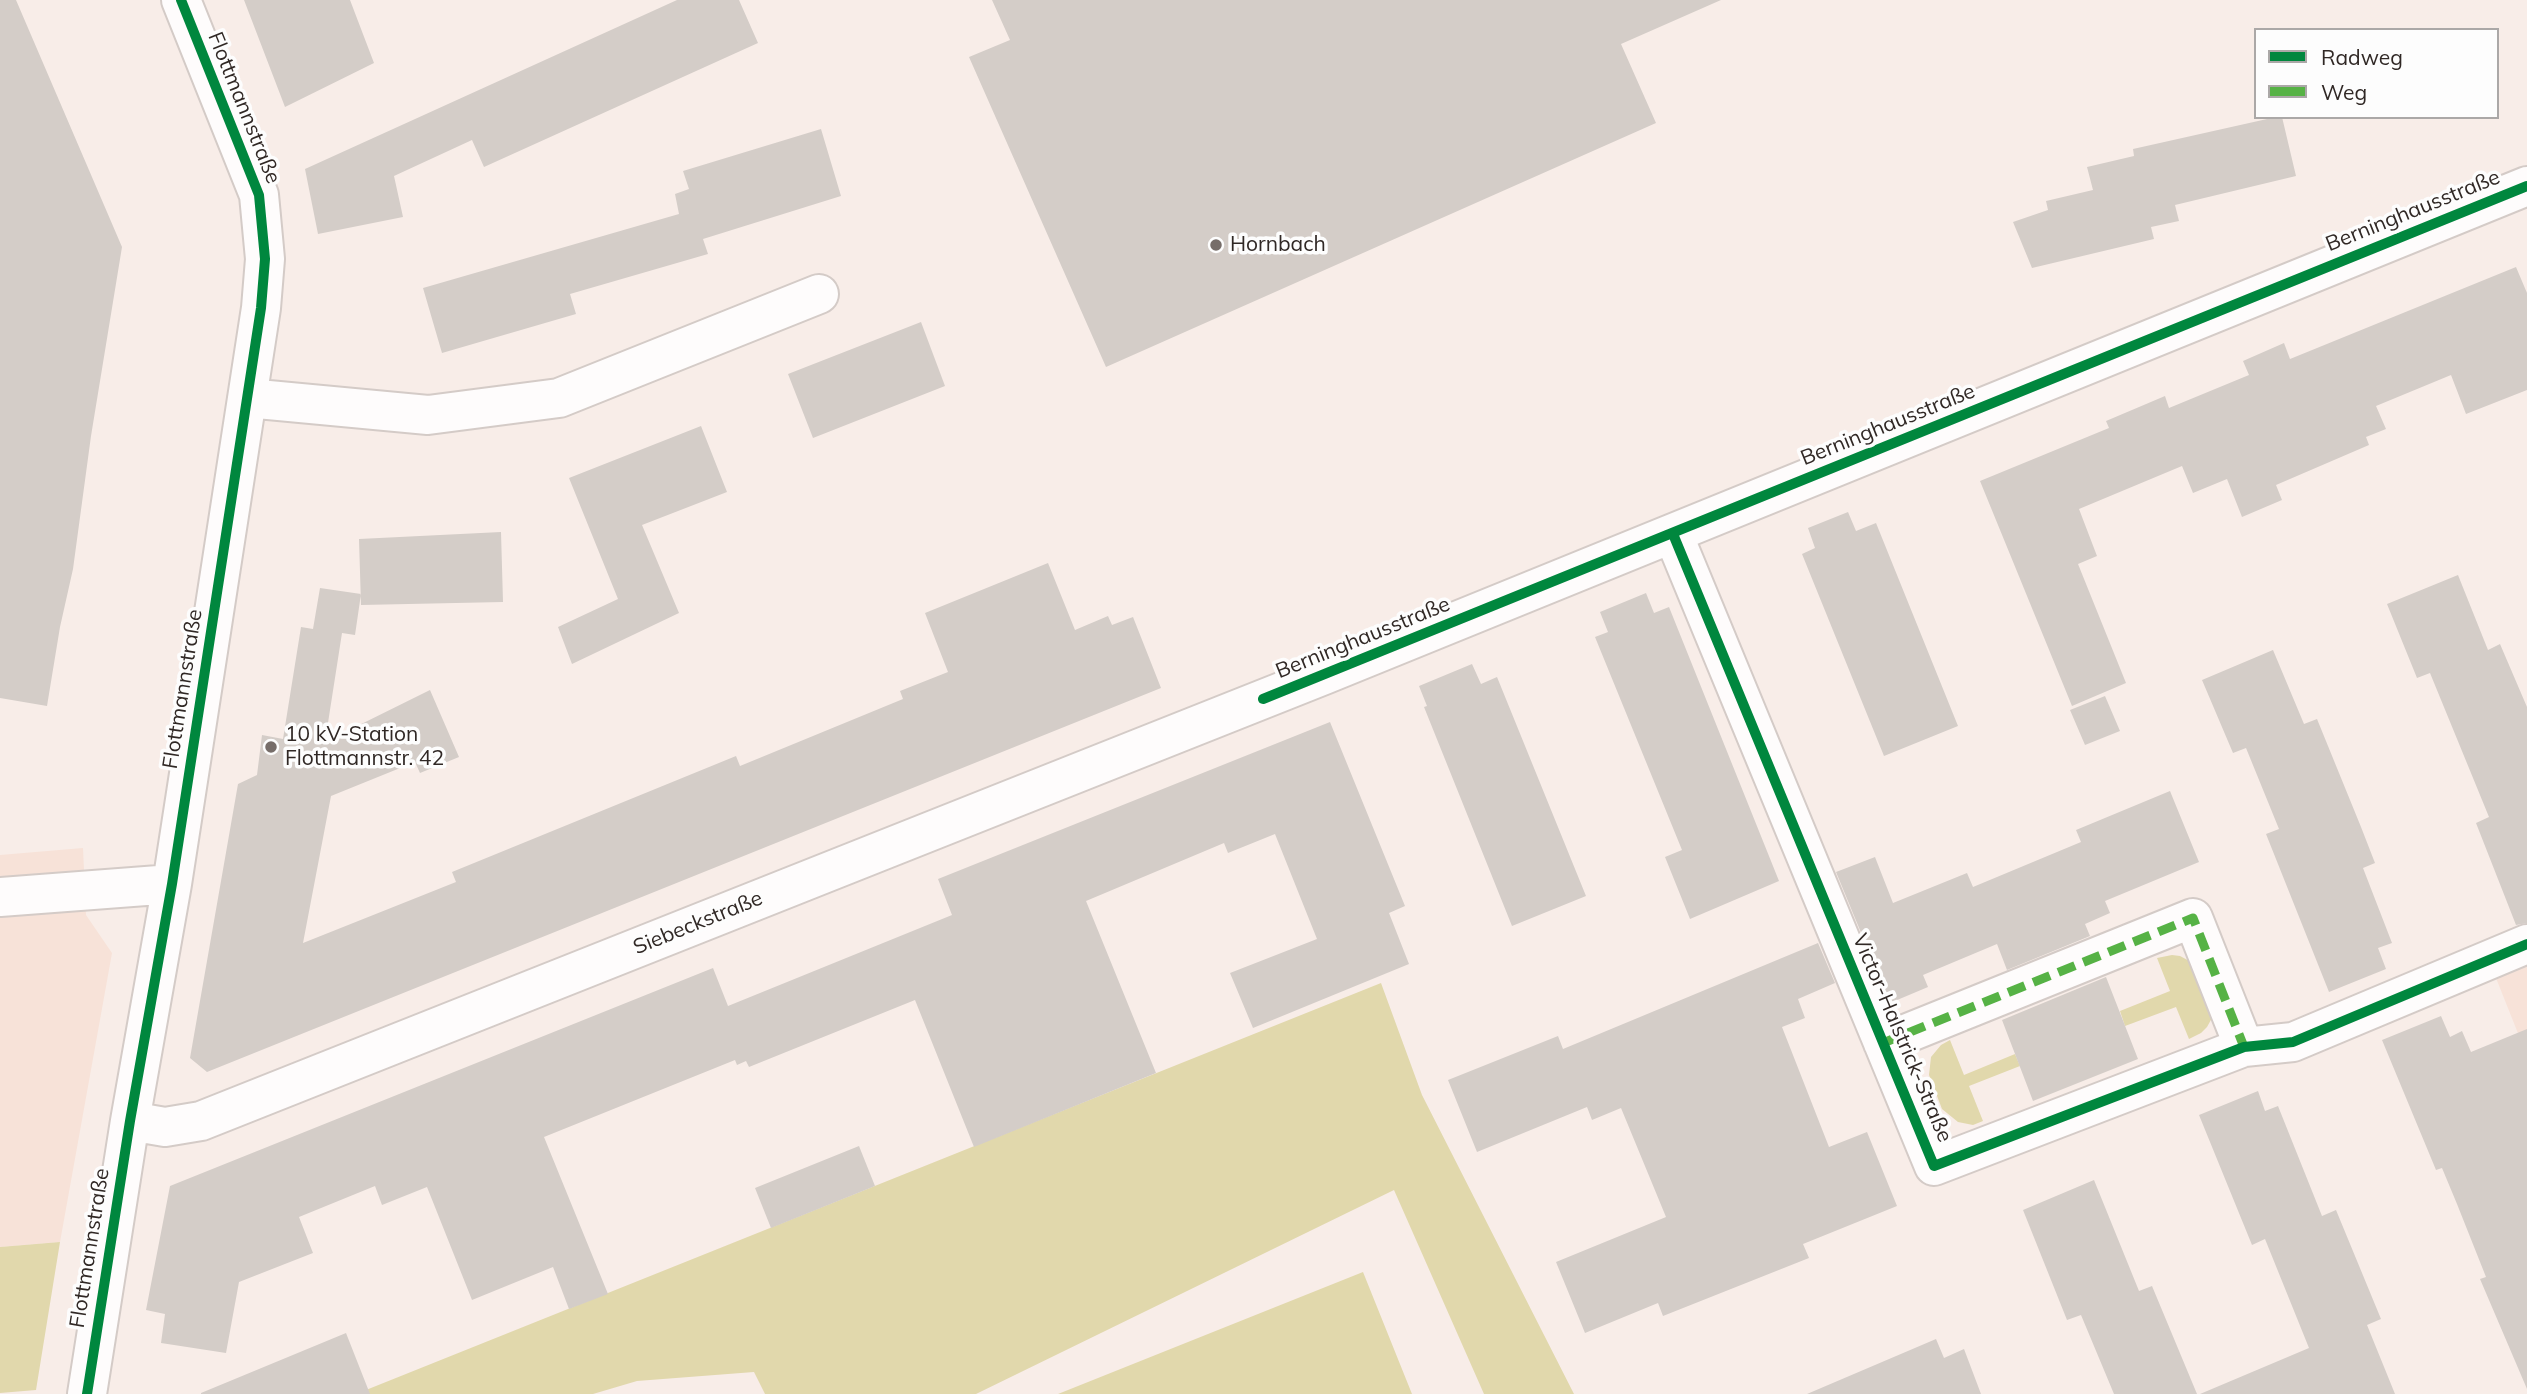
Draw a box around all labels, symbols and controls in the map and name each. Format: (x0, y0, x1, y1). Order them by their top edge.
legend (2254, 28, 2499, 119)
street label: Flottmannstraße (202, 29, 286, 187)
text: Radweg (2321, 44, 2403, 70)
text: Weg (2321, 79, 2367, 105)
street label: Berninghausstraße (2322, 165, 2504, 257)
place label: Hornbach (1230, 232, 1326, 258)
marker: Hornbach (1208, 237, 1224, 253)
street label: Berninghausstraße (1797, 379, 1979, 471)
street label: Berninghausstraße (1272, 592, 1454, 684)
street label: Flottmannstraße (158, 607, 208, 771)
place label: 10 kV-Station Flottmannstr. 42 (285, 722, 444, 772)
marker: 10 kV-Station Flottmannstr. 42 (263, 739, 279, 755)
street label: Siebeckstraße (630, 886, 766, 960)
street label: Victor-Halstrick-Straße (1847, 930, 1957, 1146)
street label: Flottmannstraße (65, 1166, 115, 1330)

